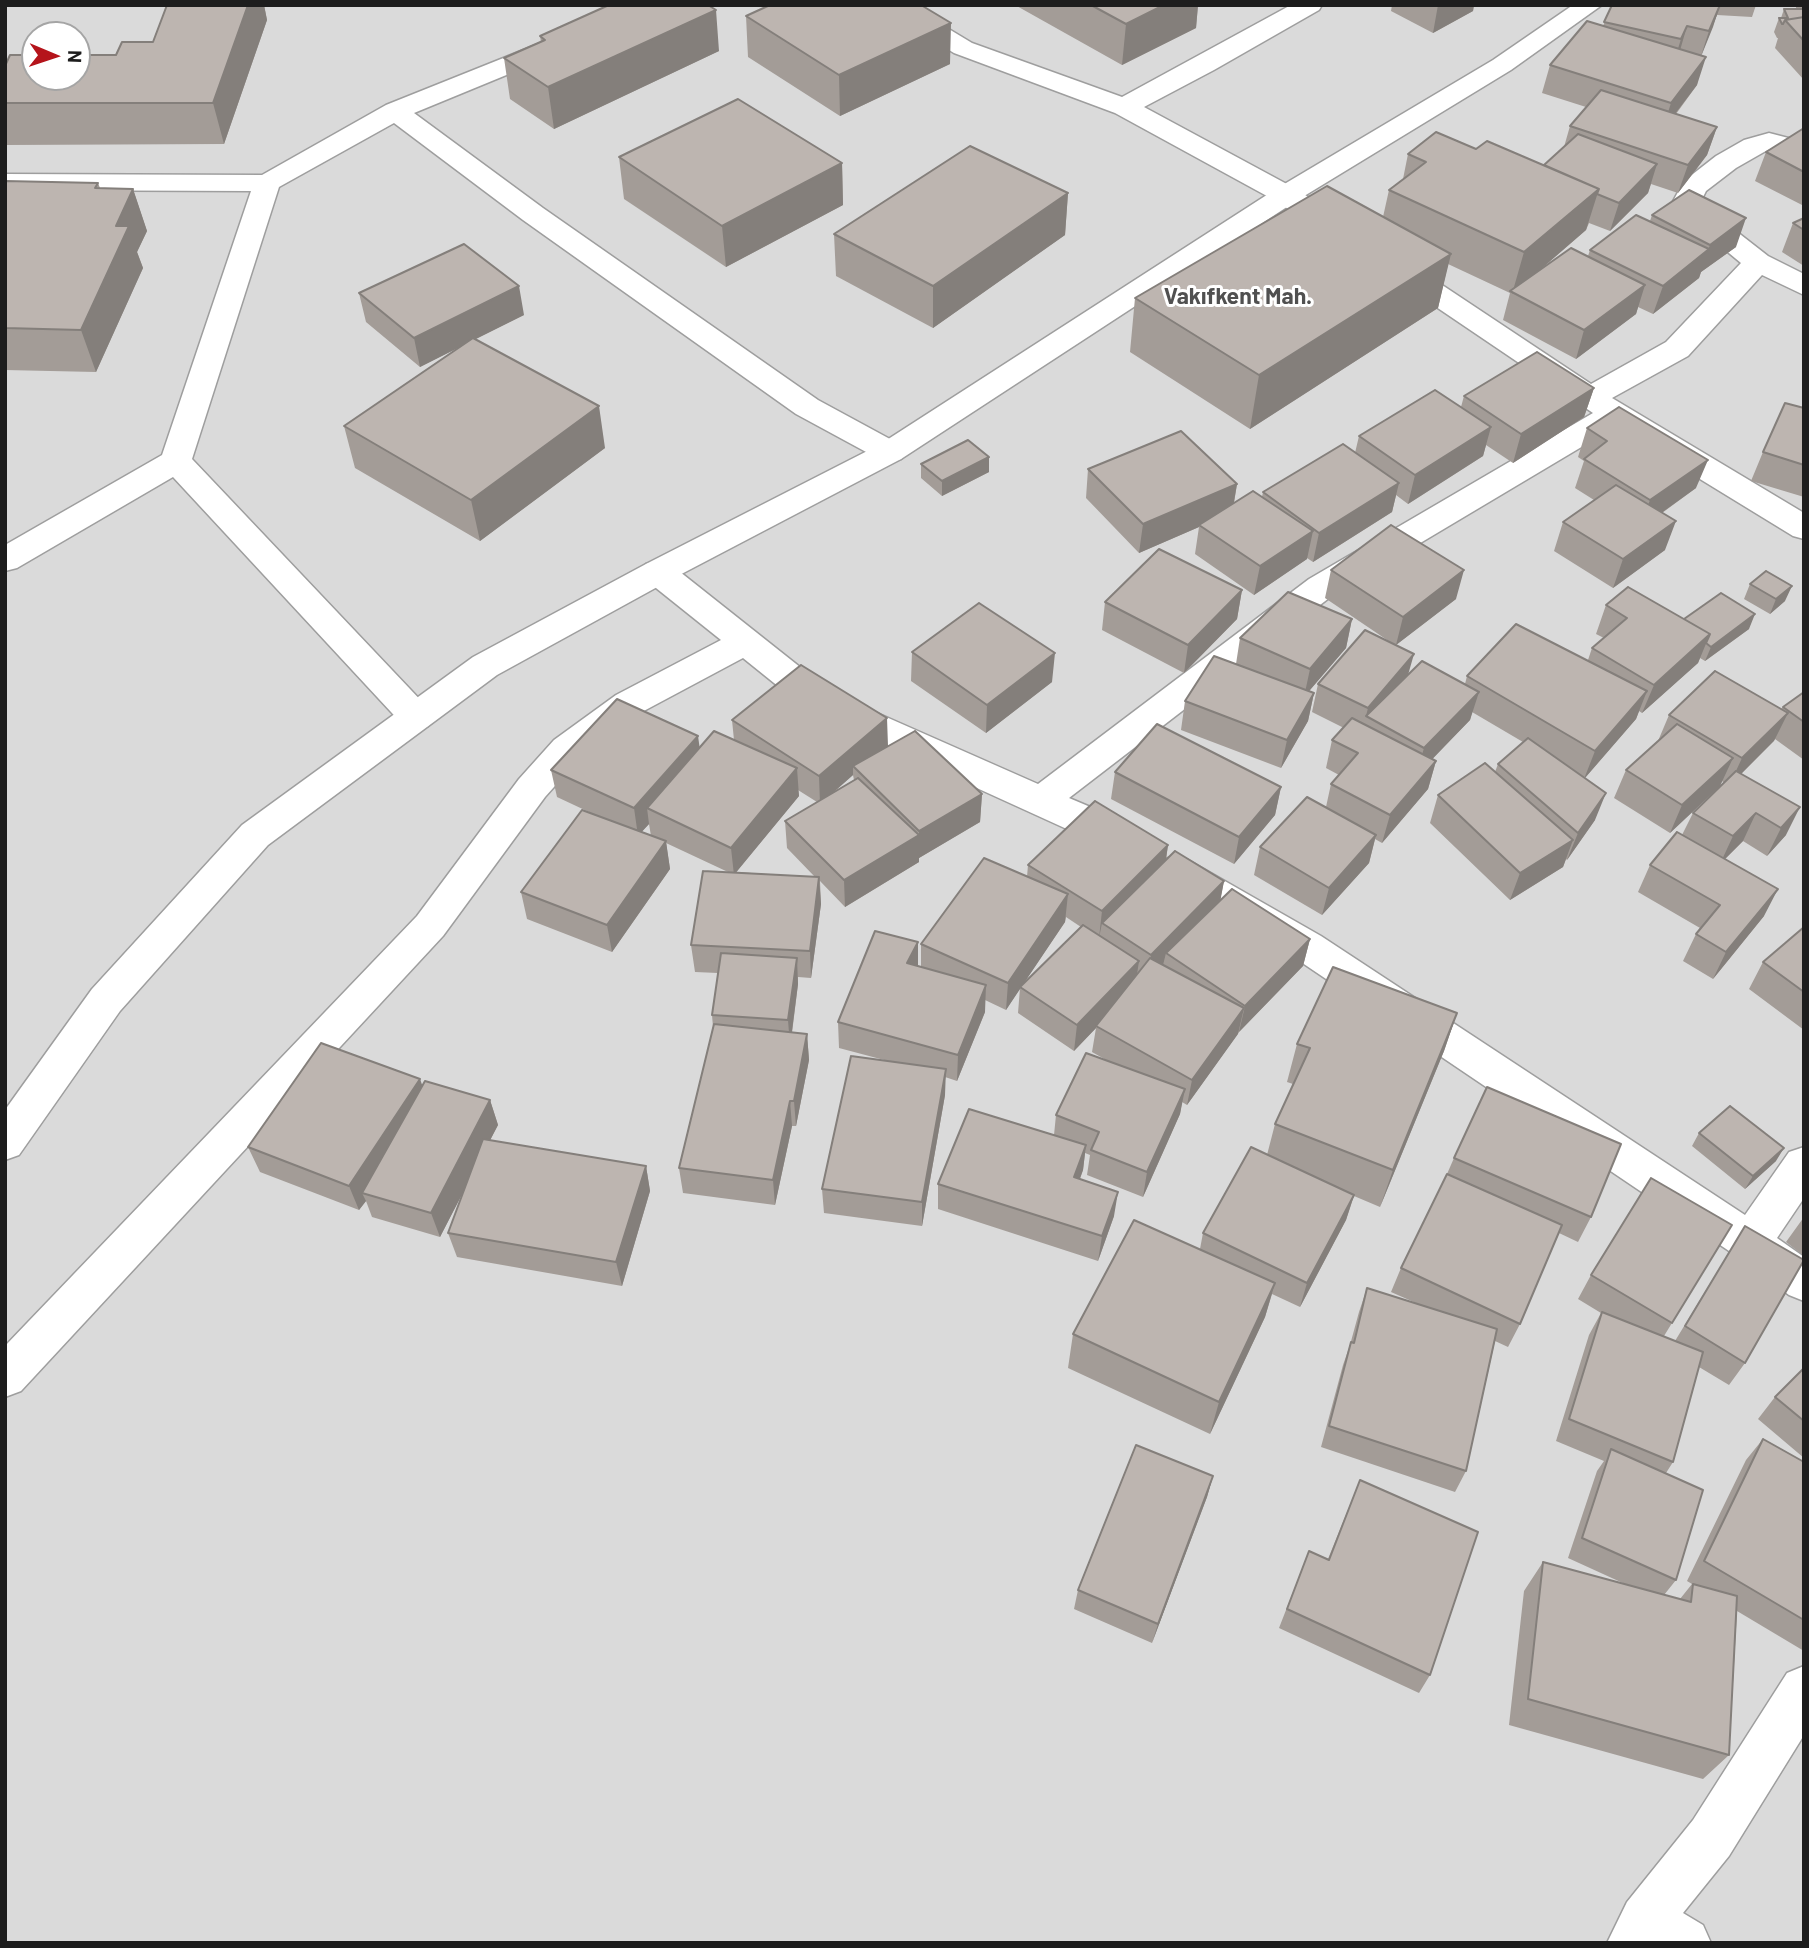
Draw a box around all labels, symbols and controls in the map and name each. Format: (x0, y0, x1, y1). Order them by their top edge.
north arrow (21, 21, 91, 91)
text: N (64, 50, 87, 63)
district label: Vakıfkent Mah. (1164, 282, 1312, 310)

